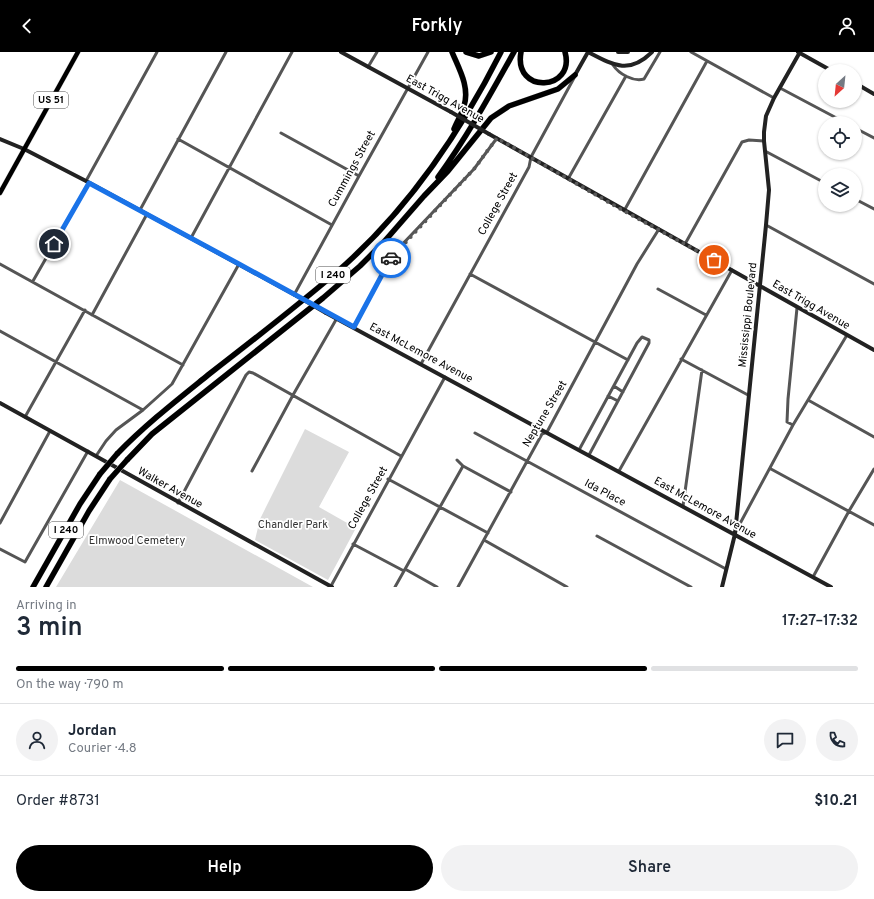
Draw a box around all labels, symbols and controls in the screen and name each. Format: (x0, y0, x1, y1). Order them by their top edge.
icon: back (16, 15, 38, 37)
text: Forkly (411, 15, 463, 38)
icon: person (836, 15, 858, 37)
north arrow (818, 64, 862, 108)
map controls (818, 64, 862, 212)
street label: East Trigg Avenue (403, 72, 487, 126)
road number: US 51 (34, 92, 68, 108)
button: locate (818, 116, 862, 160)
street label: Cummings Street (325, 128, 379, 210)
button: layers (818, 168, 862, 212)
street label: College Street (475, 170, 521, 238)
pin (37, 227, 71, 261)
icon: home (43, 233, 65, 255)
courier (371, 238, 411, 278)
pin (697, 243, 731, 277)
icon: car (380, 247, 402, 269)
icon: bag (703, 249, 725, 271)
street label: Mississippi Boulevard (736, 262, 760, 368)
road number: I 240 (316, 267, 350, 283)
street label: East Trigg Avenue (770, 277, 852, 333)
street label: East McLemore Avenue (367, 320, 475, 386)
street label: Neptune Street (520, 378, 570, 450)
street label: Walker Avenue (135, 464, 205, 512)
street label: College Street (345, 464, 391, 532)
street label: East McLemore Avenue (651, 474, 759, 542)
street label: Ida Place (582, 476, 628, 510)
park label: Chandler Park (258, 518, 328, 532)
road number: I 240 (49, 522, 83, 538)
park label: Elmwood Cemetery (89, 534, 185, 548)
text: Arriving in (16, 598, 77, 614)
text: 3 min (16, 612, 83, 645)
text: 17:27–17:32 (782, 612, 858, 631)
text: On the way · 790 m (16, 677, 123, 693)
button: person (16, 719, 58, 761)
button: chat (764, 719, 806, 761)
button: phone (816, 719, 858, 761)
text: Jordan (68, 722, 117, 741)
text: Courier · 4.8 (68, 741, 137, 757)
text: Order #8731 (16, 792, 100, 811)
text: $10.21 (814, 792, 858, 811)
button: Help (16, 845, 433, 891)
button: Share (441, 845, 858, 891)

